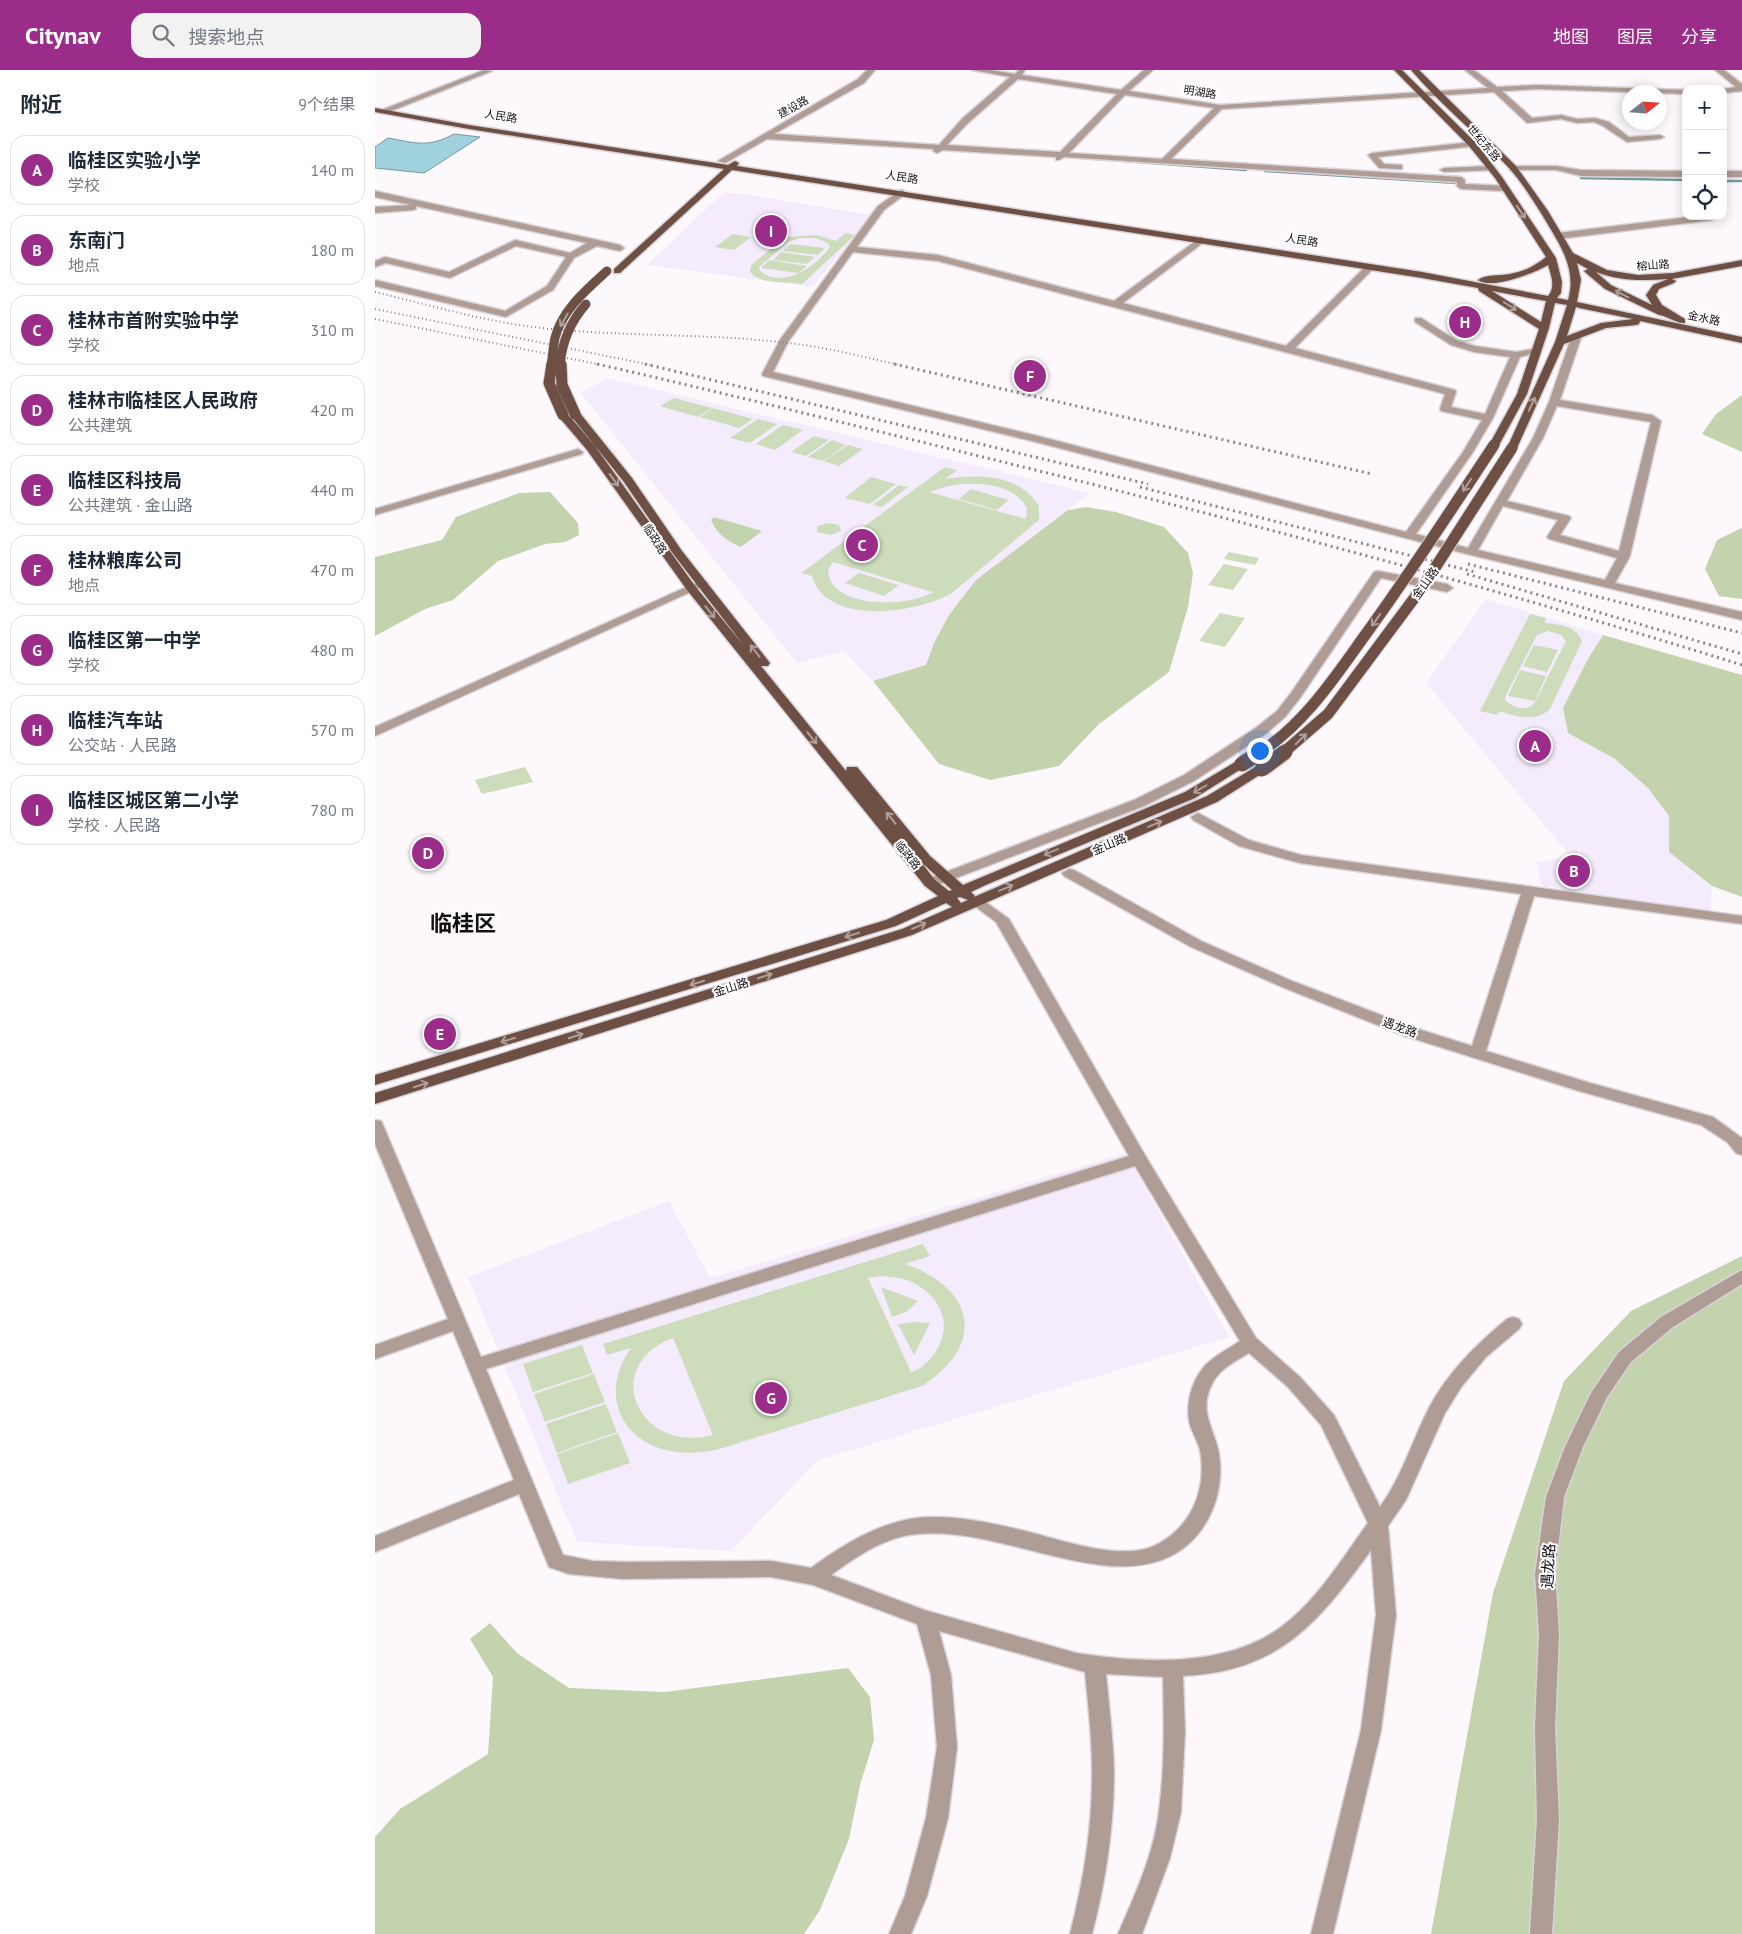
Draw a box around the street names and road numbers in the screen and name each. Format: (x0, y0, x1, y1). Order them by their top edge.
street label: 明湖路 (1183, 83, 1217, 101)
street label: 建设路 (775, 93, 811, 121)
street label: 人民路 (484, 107, 518, 125)
street label: 世纪东路 (1464, 122, 1504, 164)
street label: 人民路 (885, 168, 919, 186)
street label: 人民路 (1285, 231, 1319, 249)
street label: 榕山路 (1636, 257, 1670, 273)
street label: 金水路 (1686, 308, 1722, 328)
street label: 临政路 (640, 521, 670, 557)
street label: 金山路 (1409, 564, 1441, 602)
street label: 金山路 (1089, 830, 1129, 858)
street label: 临政路 (892, 838, 924, 872)
street label: 金山路 (712, 974, 750, 1000)
street label: 遇龙路 (1381, 1014, 1419, 1040)
street label: 遇龙路 (1537, 1543, 1559, 1589)

